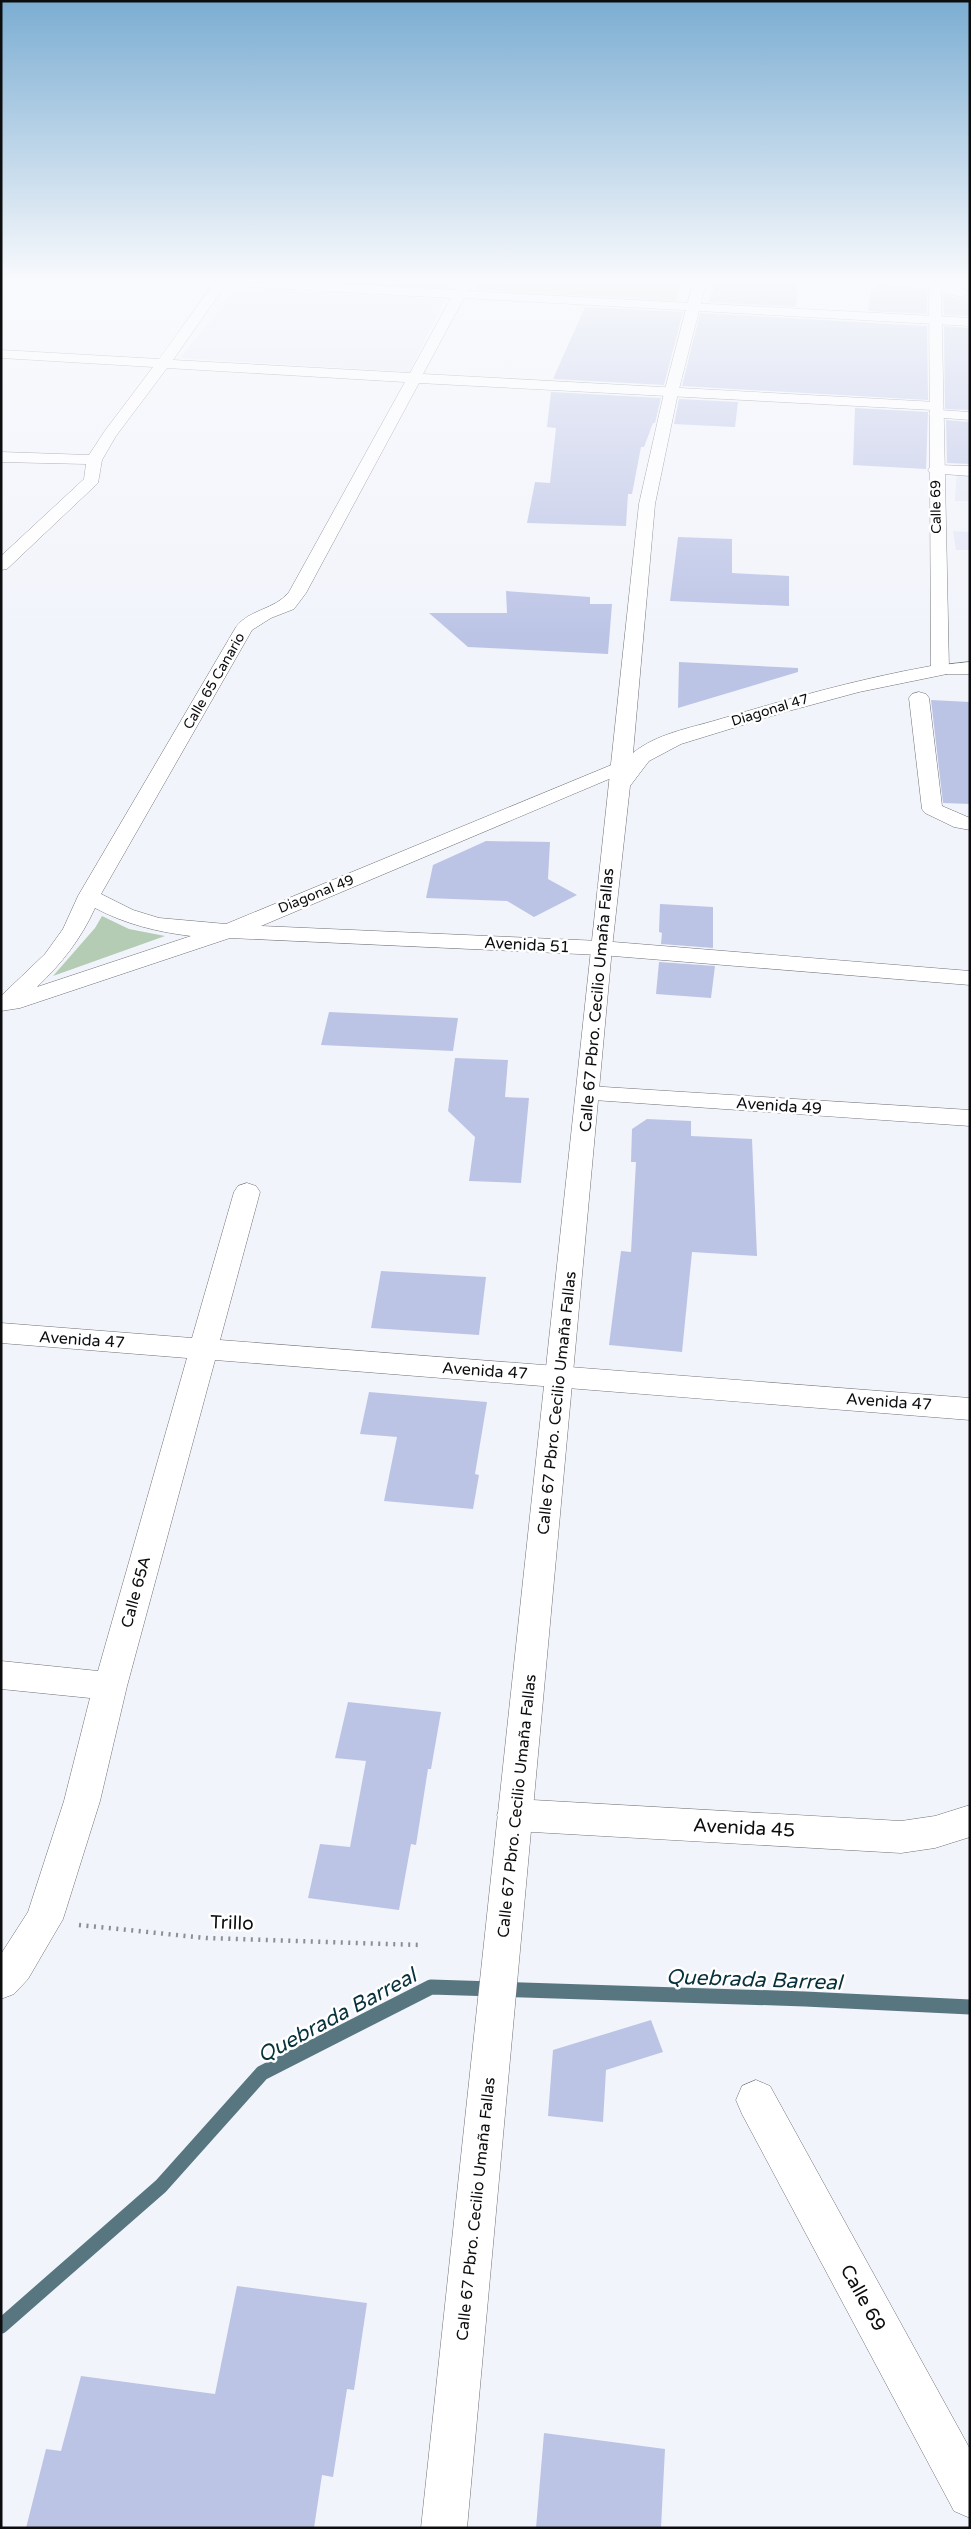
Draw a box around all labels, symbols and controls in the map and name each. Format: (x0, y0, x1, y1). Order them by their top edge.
street label: Calle 69 (927, 480, 945, 534)
street label: Calle 65 Canario (179, 630, 249, 732)
street label: Diagonal 47 (729, 690, 811, 730)
street label: Calle 67 Pbro. Cecilio Umaña Fallas (575, 867, 619, 1133)
street label: Diagonal 49 (276, 871, 356, 917)
street label: Avenida 51 (484, 933, 570, 957)
street label: Avenida 49 (735, 1093, 823, 1119)
street label: Calle 67 Pbro. Cecilio Umaña Fallas (533, 1270, 581, 1536)
street label: Avenida 47 (38, 1327, 126, 1353)
street label: Avenida 47 (441, 1358, 529, 1384)
street label: Avenida 47 (845, 1389, 933, 1415)
street label: Calle 65A (117, 1554, 155, 1630)
street label: Calle 67 Pbro. Cecilio Umaña Fallas (493, 1673, 541, 1939)
street label: Avenida 45 (693, 1814, 795, 1842)
street label: Trillo (210, 1911, 254, 1935)
water label: Quebrada Barreal (253, 1962, 423, 2068)
water label: Quebrada Barreal (666, 1964, 845, 1996)
street label: Calle 67 Pbro. Cecilio Umaña Fallas (452, 2076, 500, 2342)
street label: Calle 69 (836, 2261, 890, 2335)

